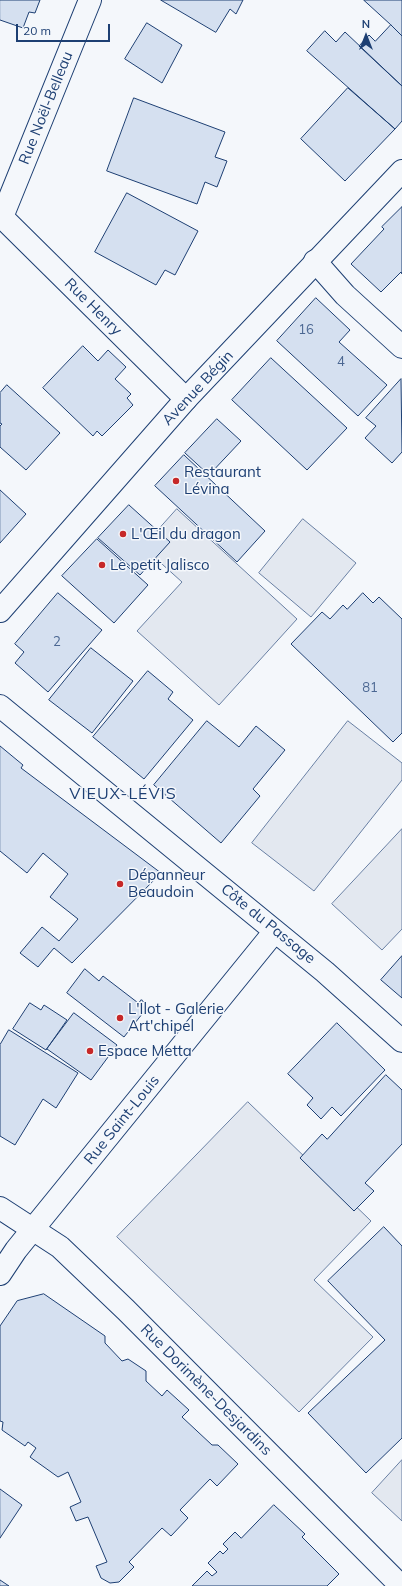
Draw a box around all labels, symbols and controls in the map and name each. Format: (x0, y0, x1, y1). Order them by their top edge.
scale bar (18, 16, 112, 42)
north arrow (346, 16, 386, 56)
text: N (362, 17, 370, 31)
text: 20 m (23, 23, 51, 38)
street label: Rue Noël-Belleau (15, 49, 77, 167)
street label: Rue Henry (61, 275, 125, 339)
house number: 16 (298, 322, 314, 338)
street label: Avenue Bégin (159, 347, 237, 429)
house number: 4 (337, 354, 345, 370)
place label: Restaurant Lévina (184, 463, 261, 498)
marker: Restaurant Lévina (171, 476, 181, 486)
place label: L'Œil du dragon (131, 525, 241, 543)
marker: L'Œil du dragon (118, 529, 128, 539)
place label: Le petit Jalisco (110, 556, 210, 574)
marker: Le petit Jalisco (97, 560, 107, 570)
house number: 2 (53, 634, 61, 650)
house number: 81 (362, 680, 378, 696)
district label: VIEUX-LÉVIS (69, 784, 177, 804)
place label: Dépanneur Beaudoin (128, 866, 205, 901)
marker: Dépanneur Beaudoin (115, 879, 125, 889)
street label: Côte du Passage (217, 880, 319, 968)
place label: L'Îlot - Galerie Art'chipel (128, 1000, 224, 1035)
marker: L'Îlot - Galerie Art'chipel (115, 1013, 125, 1023)
place label: Espace Metta (98, 1042, 192, 1060)
marker: Espace Metta (85, 1046, 95, 1056)
street label: Rue Saint-Louis (80, 1072, 164, 1168)
street label: Rue Dorimène-Desjardins (137, 1321, 275, 1459)

